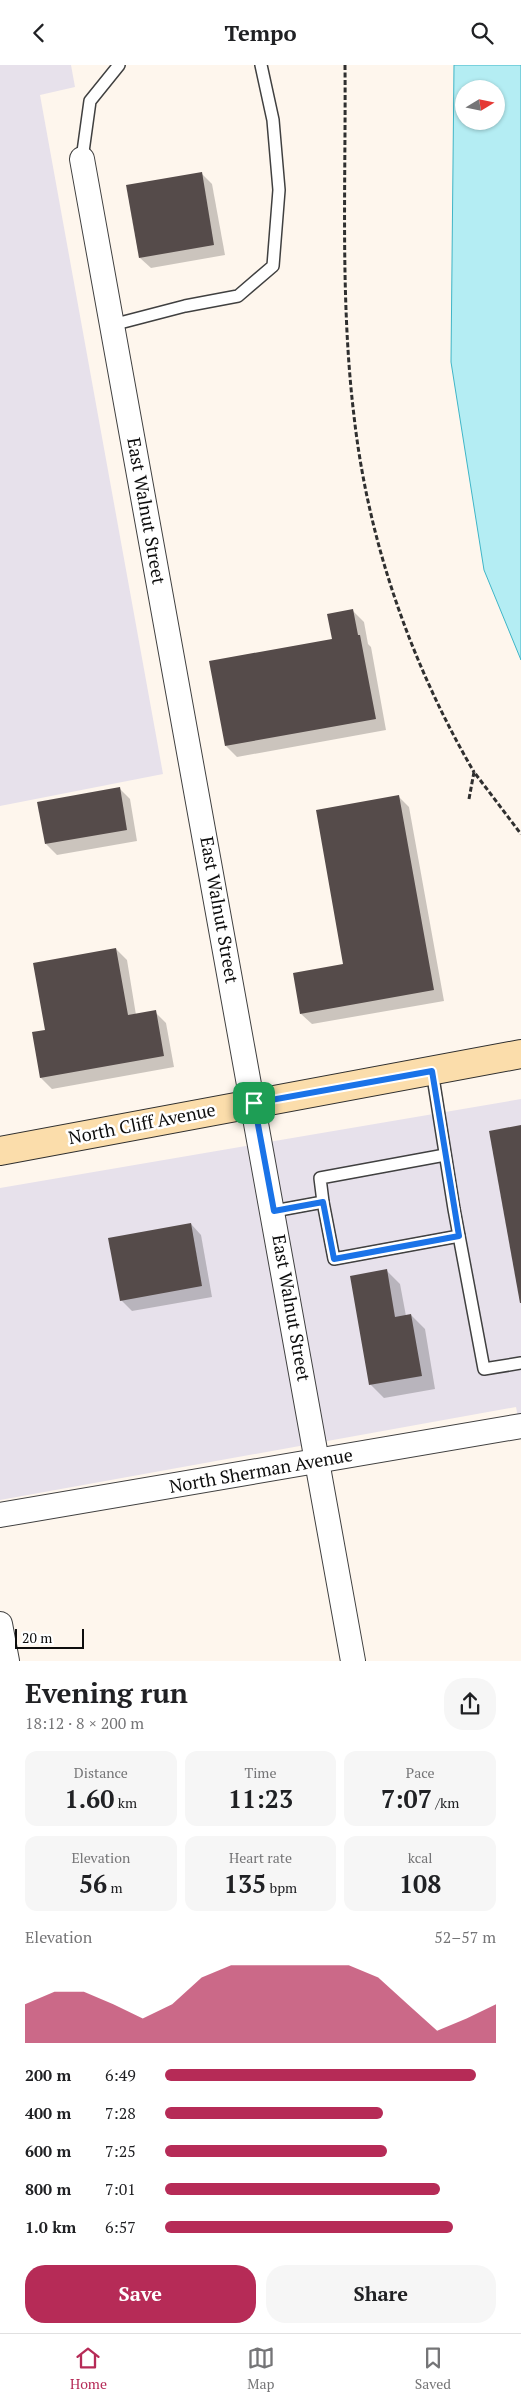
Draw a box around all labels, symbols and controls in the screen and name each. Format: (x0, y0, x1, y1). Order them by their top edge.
text: Tempo (224, 18, 297, 47)
icon: back (25, 19, 53, 47)
icon: search (468, 19, 496, 47)
north arrow (455, 80, 505, 130)
map controls (455, 80, 505, 130)
street label: East Walnut Street (122, 436, 172, 586)
street label: East Walnut Street (195, 835, 245, 985)
pin (233, 1082, 275, 1124)
icon: arrive (240, 1089, 268, 1117)
street label: North Cliff Avenue (66, 1097, 217, 1149)
street label: East Walnut Street (267, 1233, 317, 1383)
street label: North Sherman Avenue (167, 1442, 355, 1498)
scale bar (15, 1625, 84, 1649)
text: 20 m (22, 1628, 52, 1647)
text: Evening run (25, 1674, 188, 1711)
button: share (444, 1678, 496, 1730)
text: 18:12 · 8 × 200 m (25, 1712, 144, 1734)
text: Distance (74, 1763, 128, 1782)
text: Time (244, 1763, 277, 1782)
text: Pace (406, 1763, 435, 1782)
text: 1.60 (65, 1782, 114, 1815)
text: 11:23 (228, 1782, 293, 1815)
text: 7:07 (381, 1782, 432, 1815)
text: km (114, 1793, 137, 1812)
text: /km (432, 1793, 459, 1812)
text: Elevation (71, 1848, 130, 1867)
text: Heart rate (229, 1848, 292, 1867)
text: kcal (408, 1848, 433, 1867)
text: 56 (79, 1867, 107, 1900)
text: 135 (224, 1867, 266, 1900)
text: 108 (399, 1867, 441, 1900)
text: m (107, 1878, 123, 1897)
text: bpm (266, 1878, 297, 1897)
text: Elevation (25, 1926, 92, 1948)
text: 52–57 m (434, 1926, 496, 1948)
text: 200 m (25, 2064, 71, 2086)
text: 6:49 (105, 2064, 136, 2086)
text: 400 m (25, 2102, 71, 2124)
text: 7:28 (105, 2102, 136, 2124)
text: 600 m (25, 2140, 71, 2162)
text: 7:25 (105, 2140, 136, 2162)
text: 800 m (25, 2178, 71, 2200)
text: 7:01 (105, 2178, 136, 2200)
text: 1.0 km (25, 2216, 76, 2238)
text: 6:57 (105, 2216, 136, 2238)
button: Save (25, 2265, 256, 2323)
button: Share (266, 2265, 496, 2323)
tab: Home (70, 2344, 107, 2393)
tab: Map (247, 2344, 275, 2393)
tab: Saved (415, 2344, 451, 2393)

